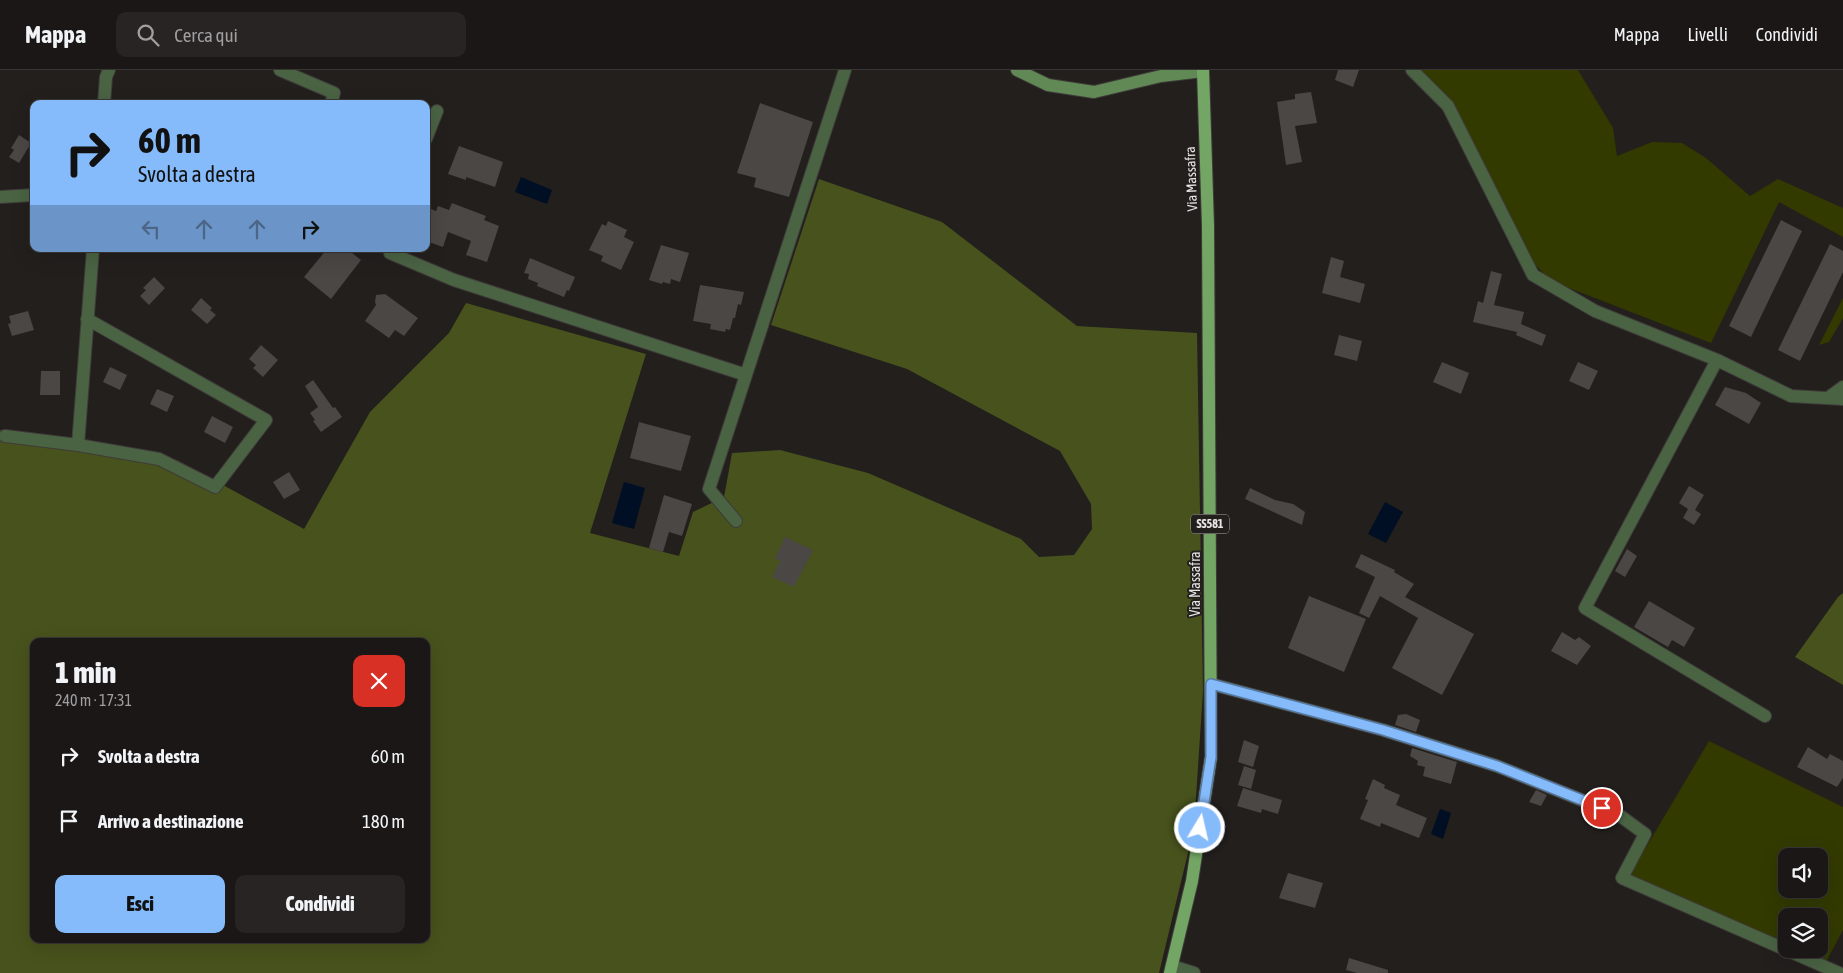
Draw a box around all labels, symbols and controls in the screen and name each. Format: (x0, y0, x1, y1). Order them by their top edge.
search box (116, 12, 466, 57)
text: Mappa (25, 21, 86, 48)
icon: search (134, 21, 162, 49)
text: Cerca qui (174, 24, 238, 46)
text: Mappa (1614, 24, 1660, 45)
text: Livelli (1688, 24, 1728, 45)
text: Condividi (1756, 24, 1818, 45)
icon: right (55, 120, 120, 185)
text: 60 m (138, 120, 201, 160)
street label: Via Massafra (1182, 146, 1200, 212)
text: Svolta a destra (138, 161, 256, 187)
icon: left (137, 215, 165, 243)
icon: ahead (190, 215, 218, 243)
icon: ahead (243, 215, 271, 243)
icon: right (296, 215, 324, 243)
road number: SS581 (1191, 514, 1229, 534)
street label: Via Massafra (1187, 551, 1203, 617)
text: 1 min (55, 655, 116, 689)
button: close (353, 655, 405, 707)
text: 240 m · 17:31 (55, 691, 132, 709)
icon: right (55, 742, 83, 770)
text: Svolta a destra (98, 745, 200, 767)
text: 60 m (371, 745, 405, 767)
pin (1581, 787, 1623, 829)
icon: arrive (1588, 794, 1616, 822)
position arrow (1173, 801, 1225, 853)
icon: arrive (55, 807, 83, 835)
text: Arrivo a destinazione (98, 810, 244, 832)
text: 180 m (362, 810, 405, 832)
map controls (1778, 848, 1828, 958)
button: sound (1778, 848, 1828, 898)
button: Esci (55, 875, 225, 933)
button: Condividi (235, 875, 405, 933)
button: layers (1778, 908, 1828, 958)

